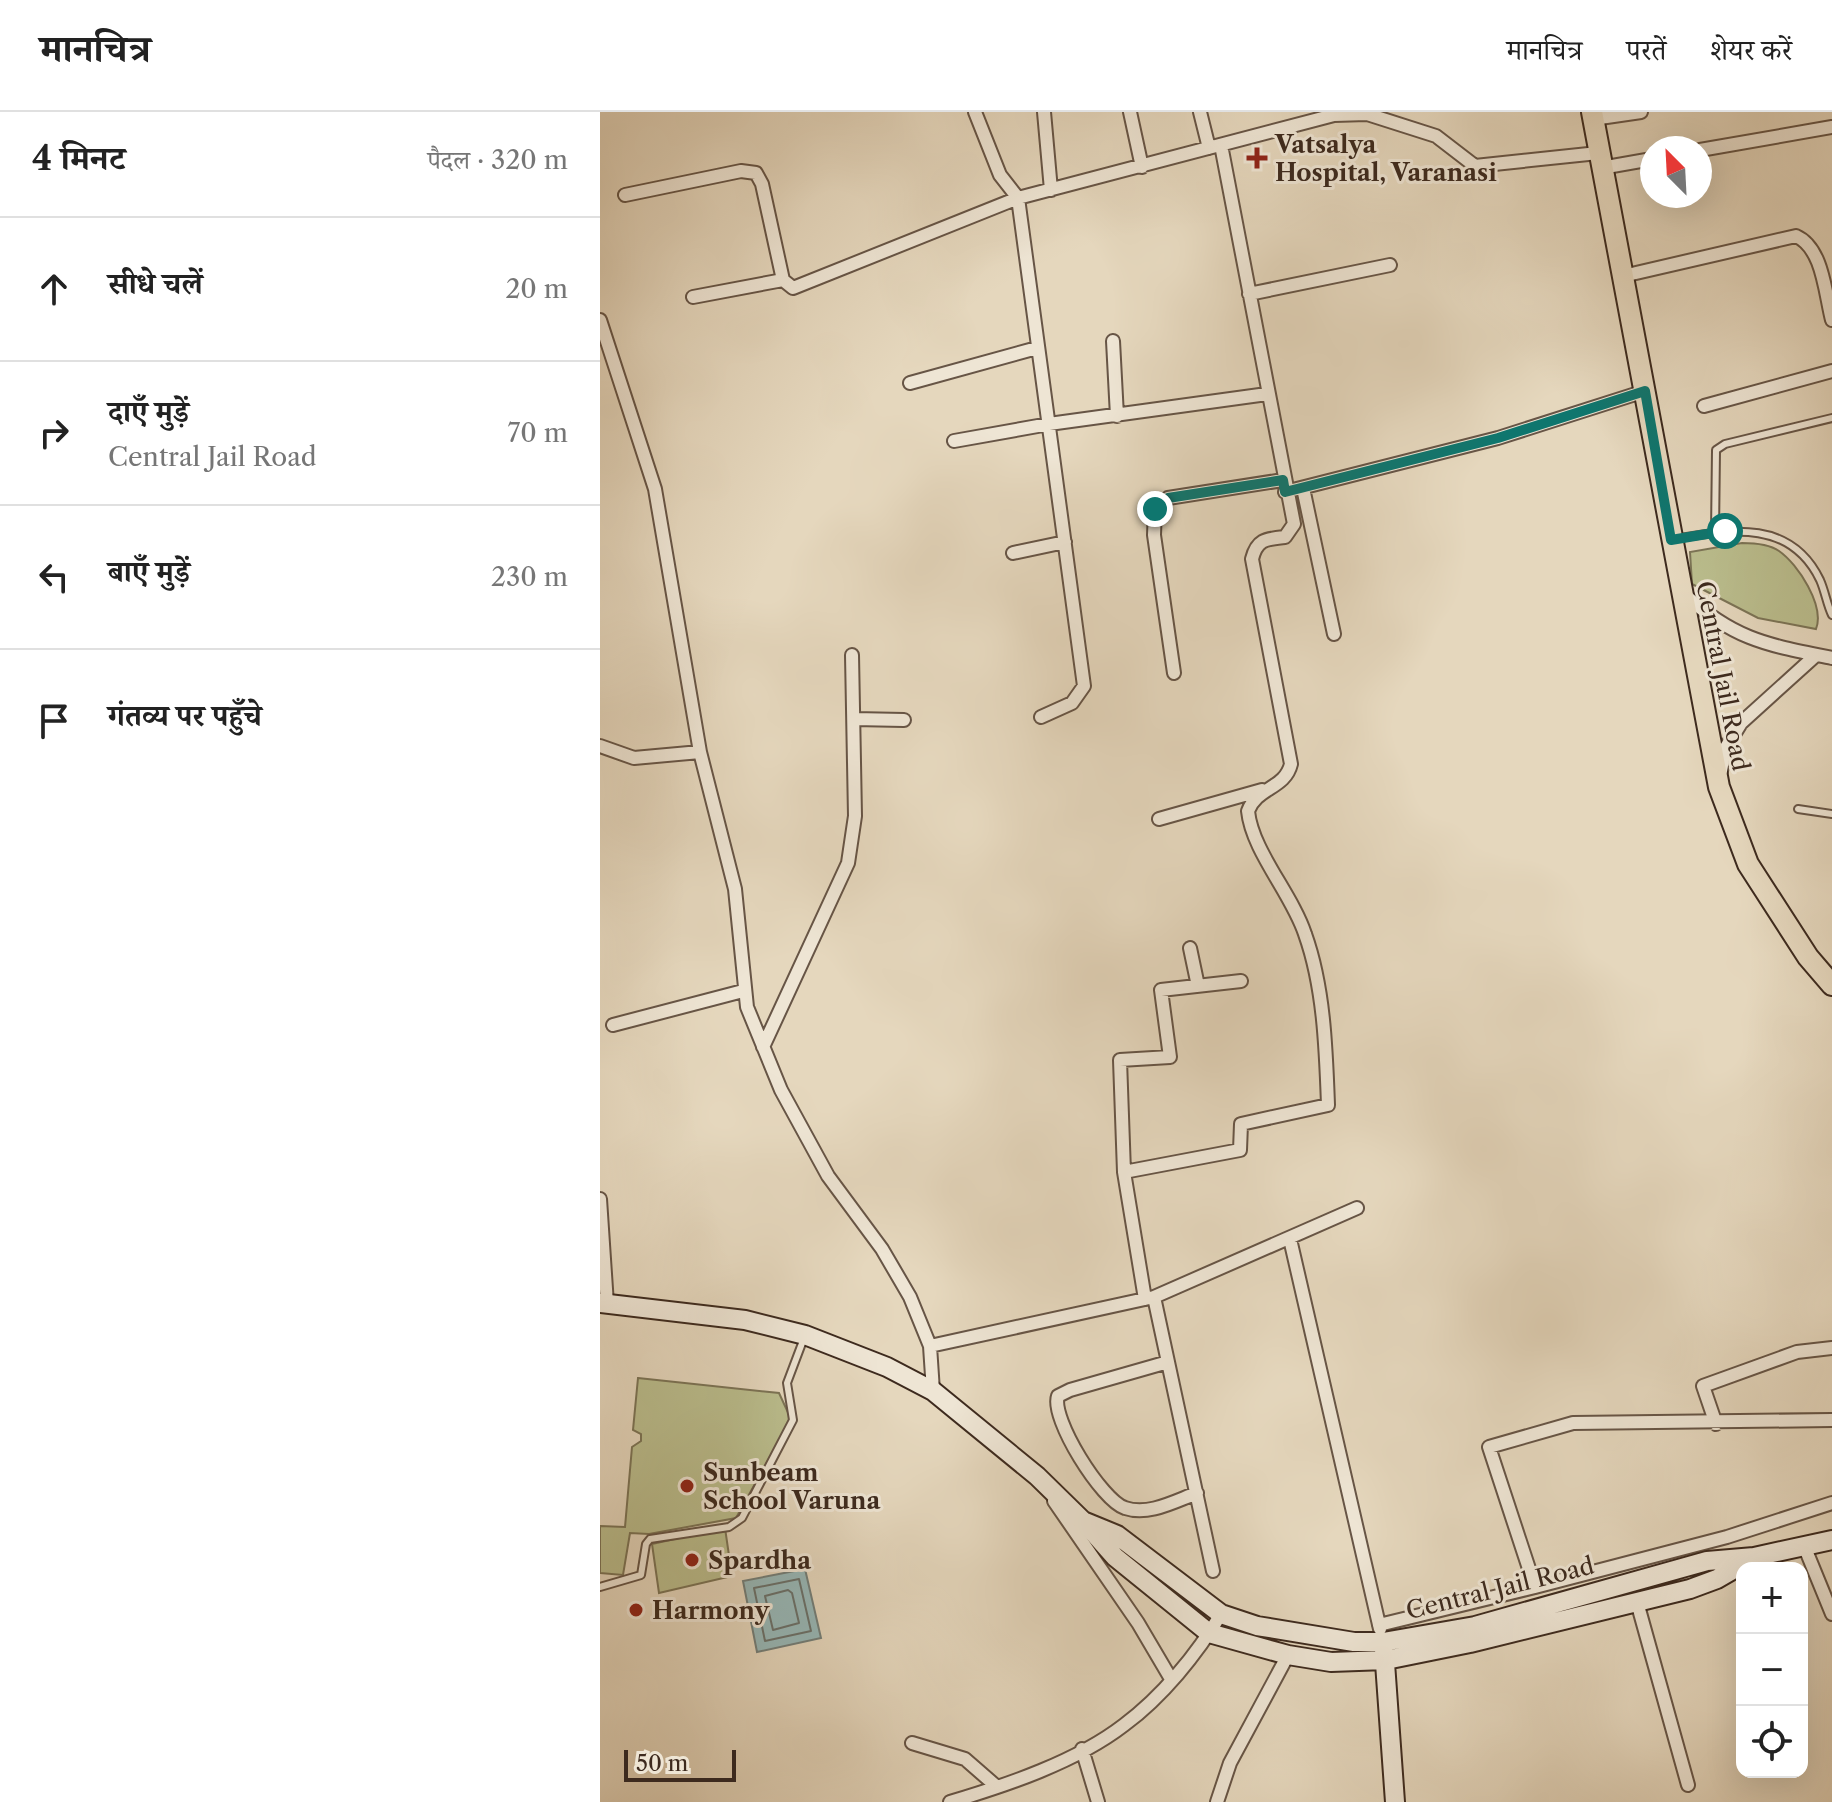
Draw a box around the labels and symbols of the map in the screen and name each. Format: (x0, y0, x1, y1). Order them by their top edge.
place label: Vatsalya Hospital, Varanasi (1274, 130, 1497, 187)
north arrow (1640, 136, 1712, 208)
marker: Vatsalya Hospital, Varanasi (1246, 147, 1268, 169)
route end (1137, 491, 1173, 527)
route start (1707, 513, 1743, 549)
street label: Central Jail Road (1690, 579, 1756, 774)
place label: Sunbeam School Varuna (703, 1458, 881, 1515)
marker: Sunbeam School Varuna (678, 1477, 696, 1495)
place label: Spardha (708, 1546, 812, 1575)
marker: Spardha (683, 1551, 701, 1569)
street label: Central Jail Road (1403, 1551, 1597, 1625)
place label: Harmony (652, 1596, 770, 1625)
marker: Harmony (627, 1601, 645, 1619)
scale bar (624, 1746, 736, 1782)

